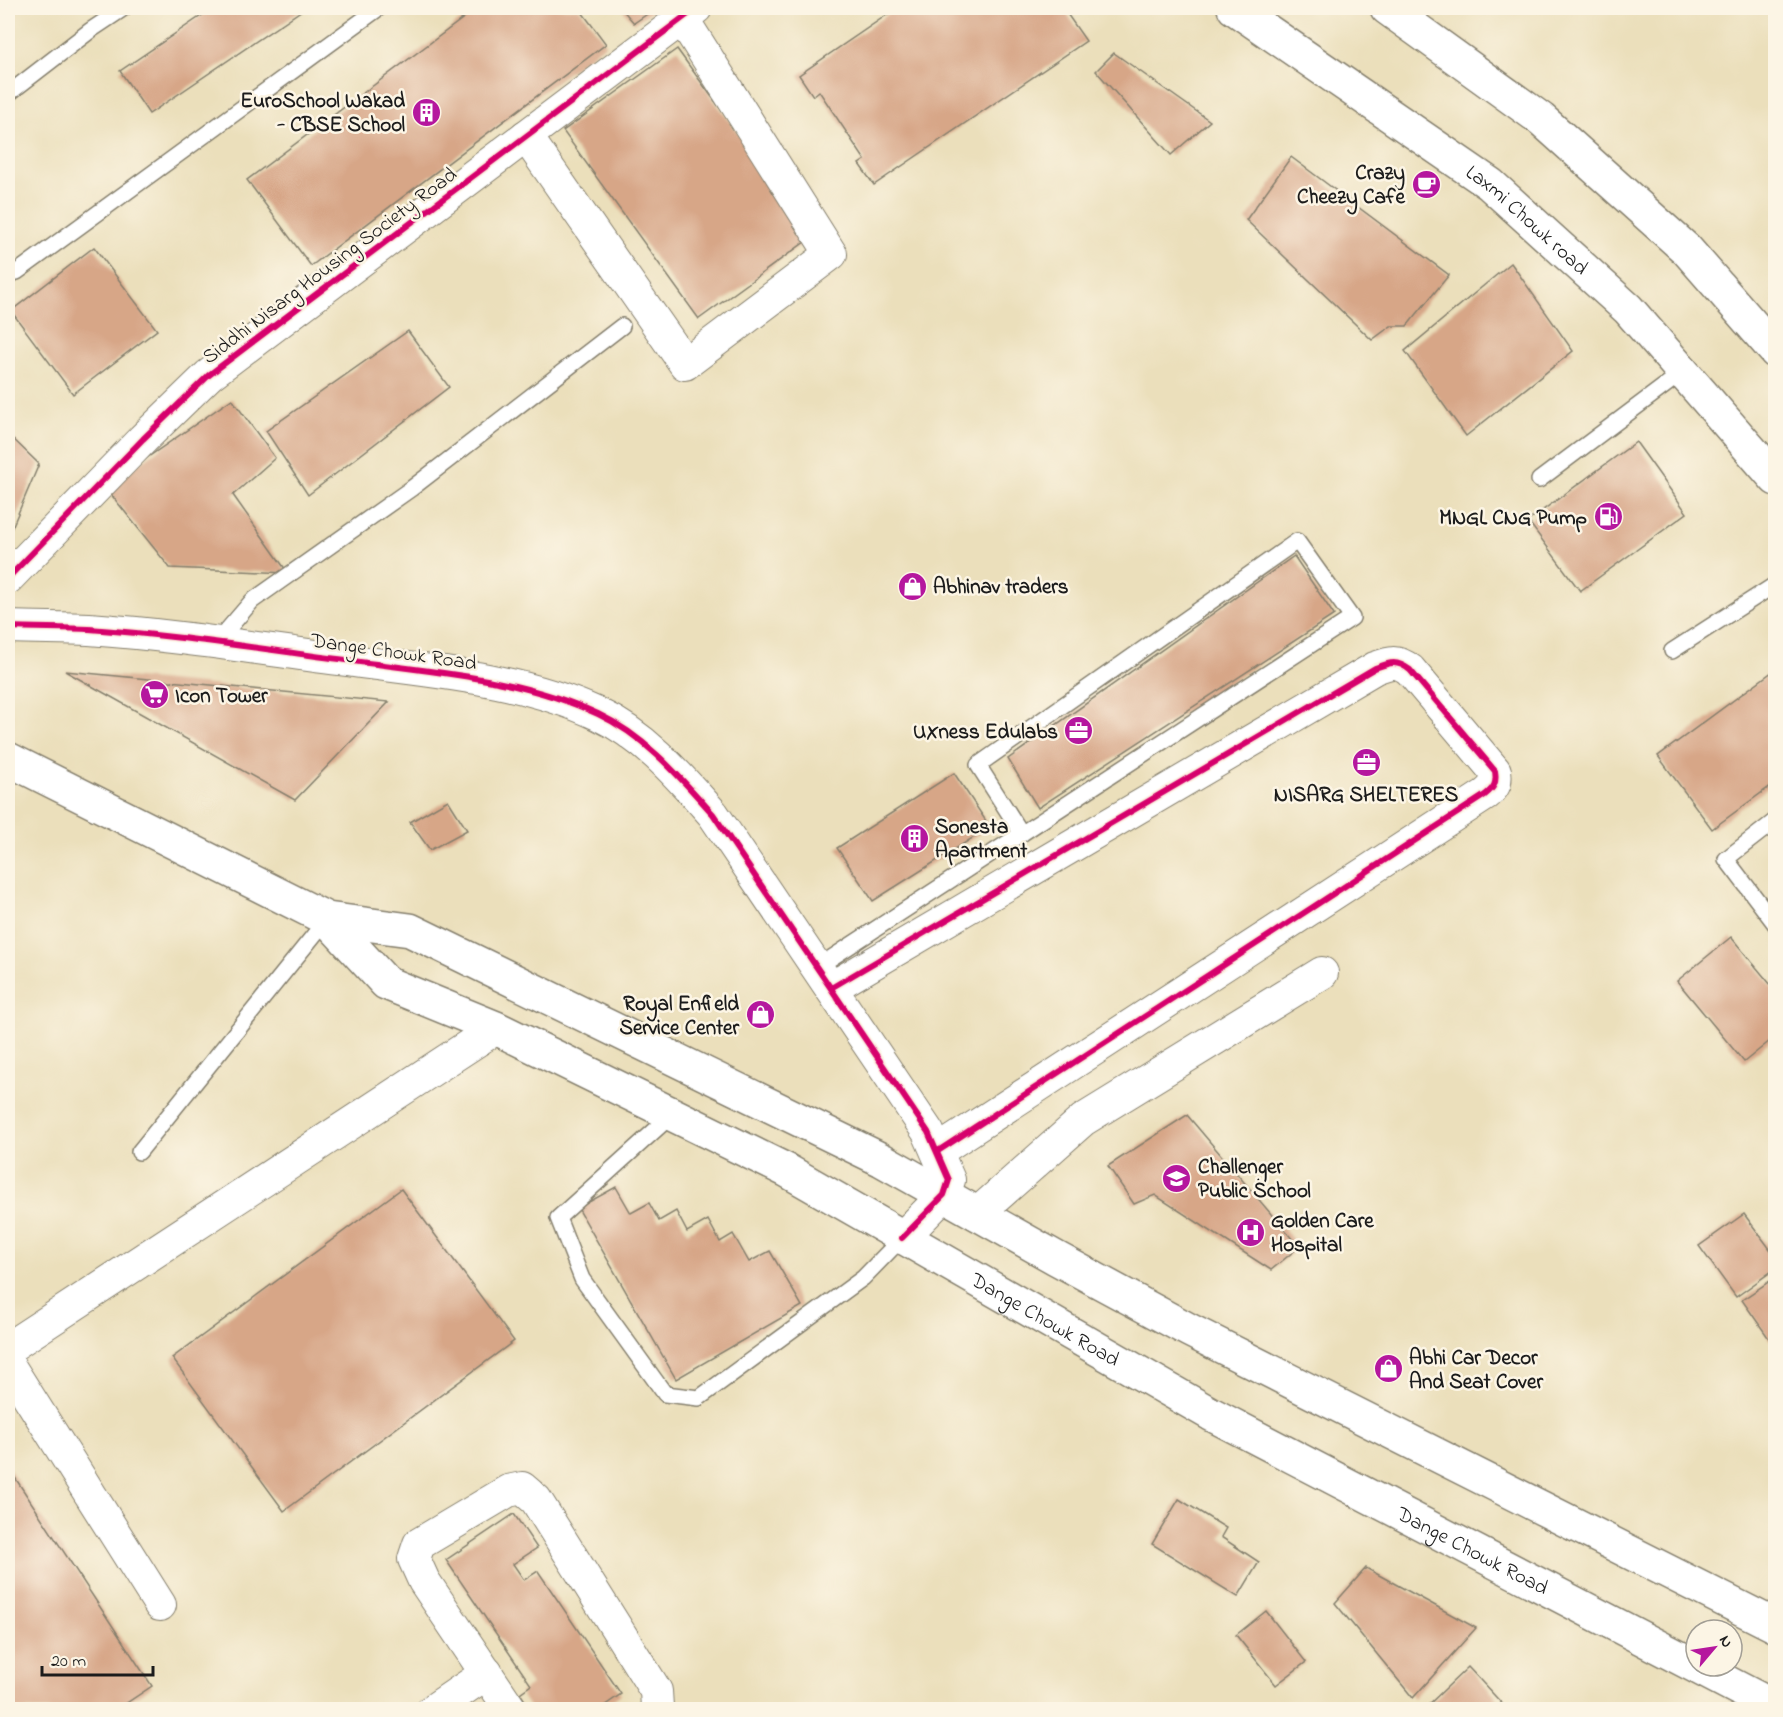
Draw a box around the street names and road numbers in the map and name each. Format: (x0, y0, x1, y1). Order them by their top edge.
street label: Laxmi Chowk road (1459, 159, 1594, 283)
street label: Siddhi Nisarg Housing Society Road (196, 161, 465, 374)
street label: Dange Chowk Road (308, 626, 479, 681)
street label: Dange Chowk Road (964, 1266, 1125, 1375)
street label: Dange Chowk Road (1390, 1500, 1553, 1604)

